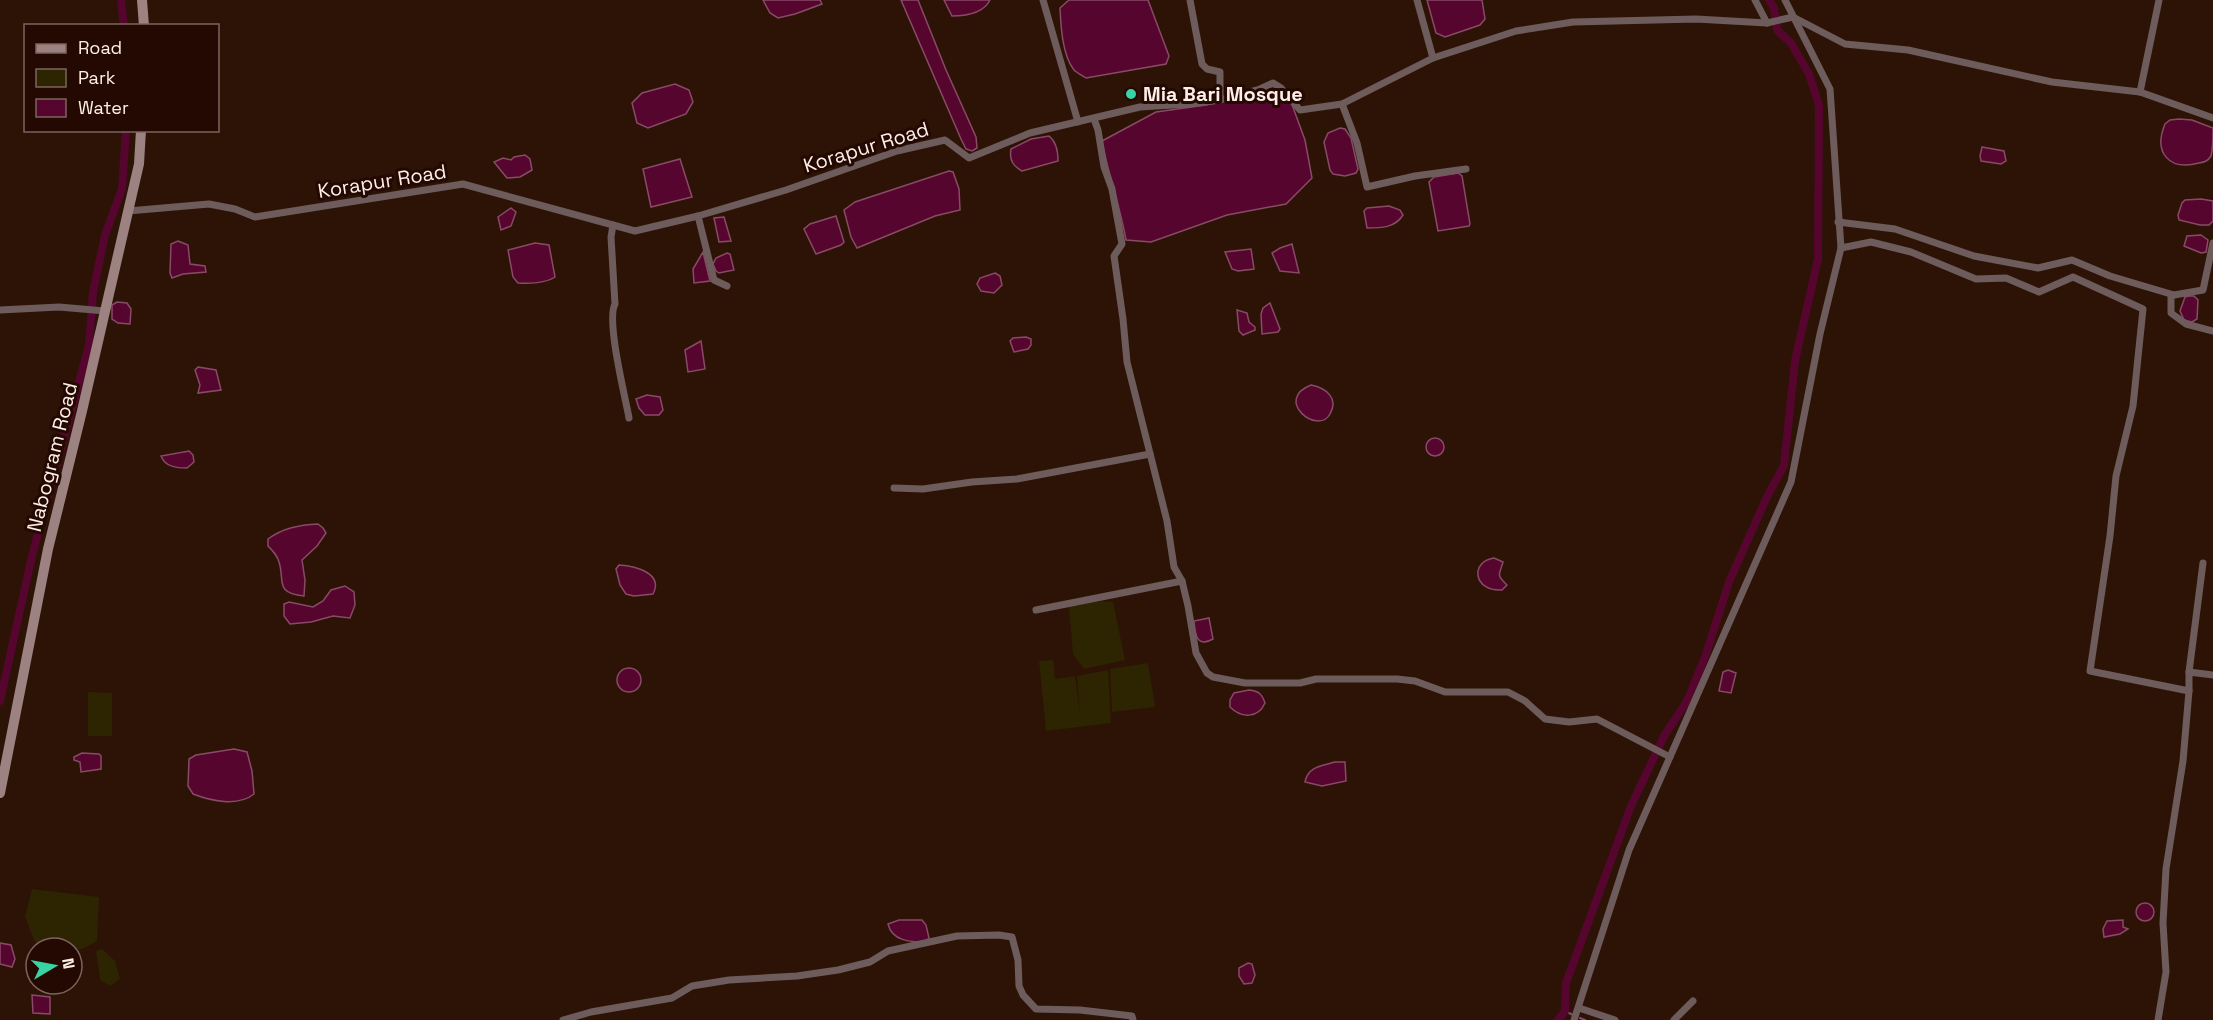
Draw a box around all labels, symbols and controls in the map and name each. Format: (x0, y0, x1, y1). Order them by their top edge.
legend (24, 24, 219, 132)
text: Road (78, 36, 122, 59)
text: Park (78, 66, 116, 89)
place label: Mia Bari Mosque (1143, 81, 1303, 107)
marker: Mia Bari Mosque (1124, 87, 1138, 101)
text: Water (78, 96, 129, 119)
street label: Korapur Road (800, 116, 932, 178)
street label: Korapur Road (316, 158, 448, 204)
street label: Nabogram Road (21, 380, 83, 534)
north arrow (24, 936, 84, 996)
text: N (57, 956, 80, 971)

